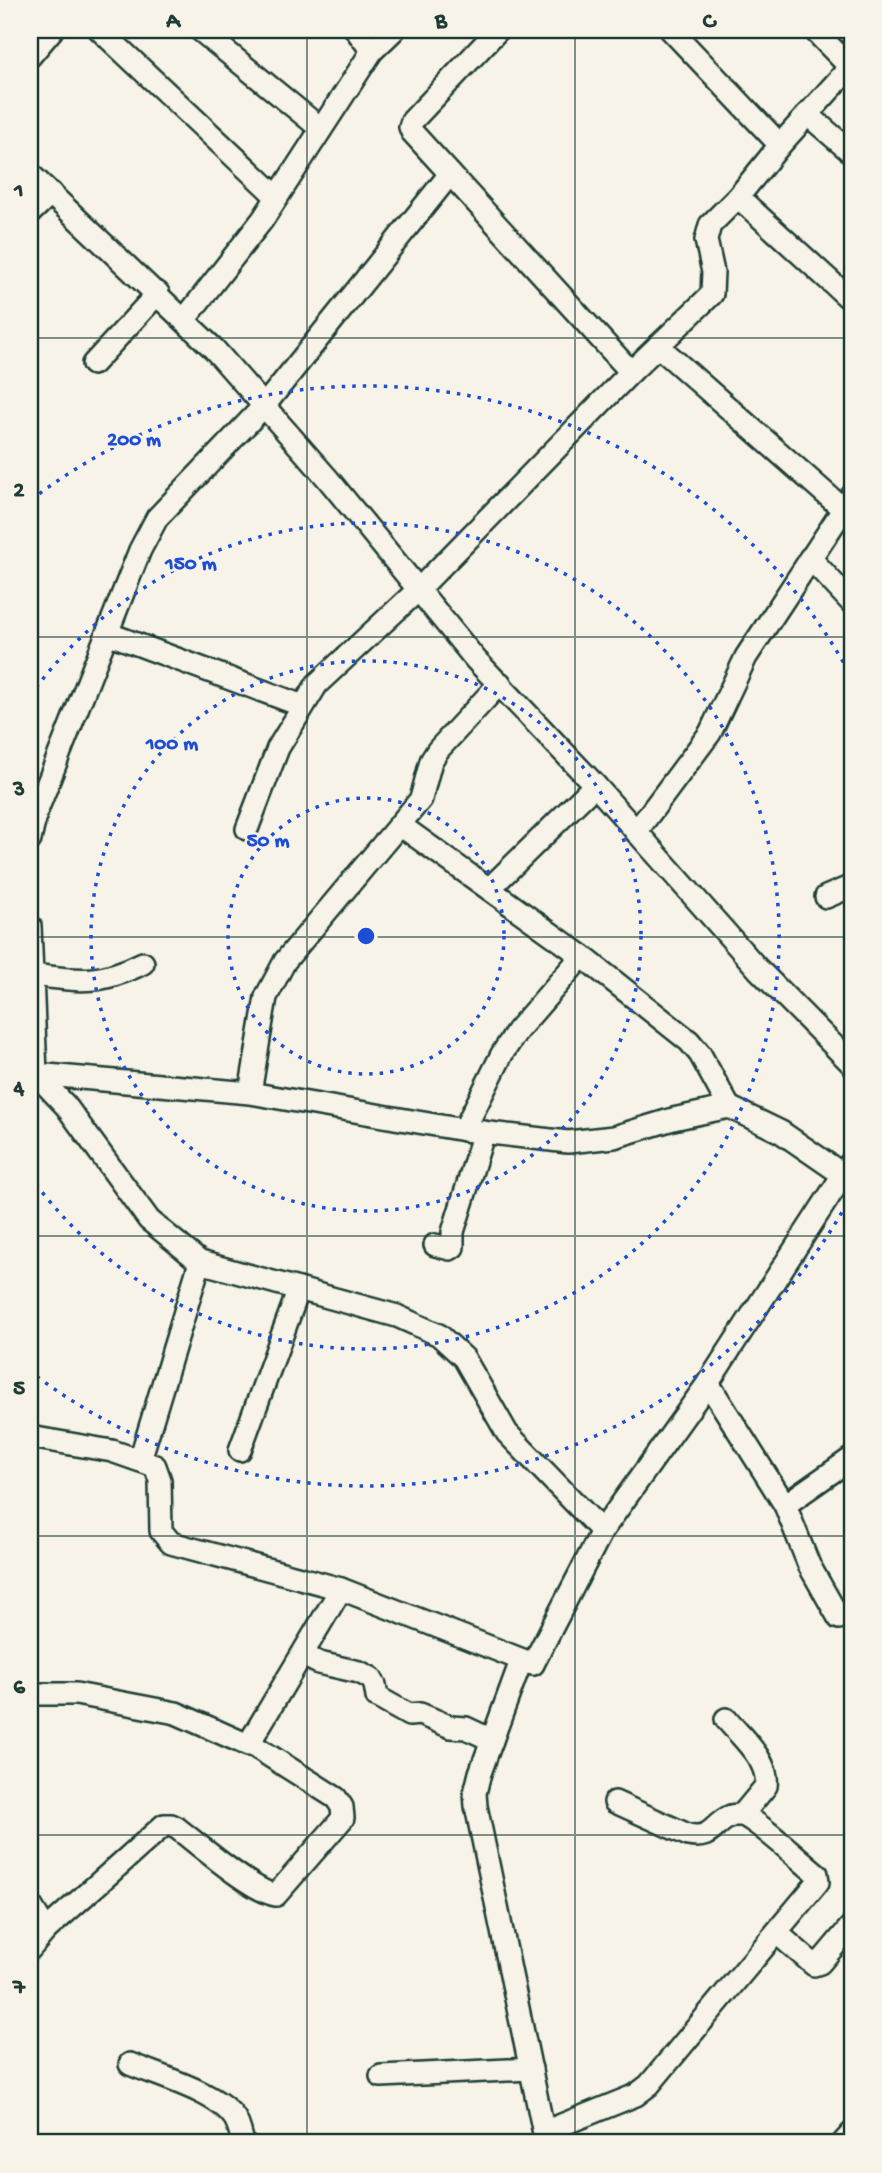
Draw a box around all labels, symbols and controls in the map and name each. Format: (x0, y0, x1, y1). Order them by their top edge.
text: A (165, 9, 181, 36)
text: B (434, 9, 448, 36)
text: C (703, 9, 718, 36)
text: 1 (13, 178, 24, 205)
text: 200 m (107, 429, 161, 454)
text: 2 (13, 478, 25, 505)
text: 150 m (164, 553, 217, 578)
text: 100 m (145, 733, 198, 758)
text: 3 (12, 777, 25, 804)
text: 50 m (247, 830, 290, 855)
centre of rings (354, 924, 378, 948)
text: 4 (13, 1076, 25, 1103)
text: 5 (13, 1376, 25, 1403)
text: 6 (13, 1675, 26, 1702)
text: 7 (12, 1975, 26, 2002)

